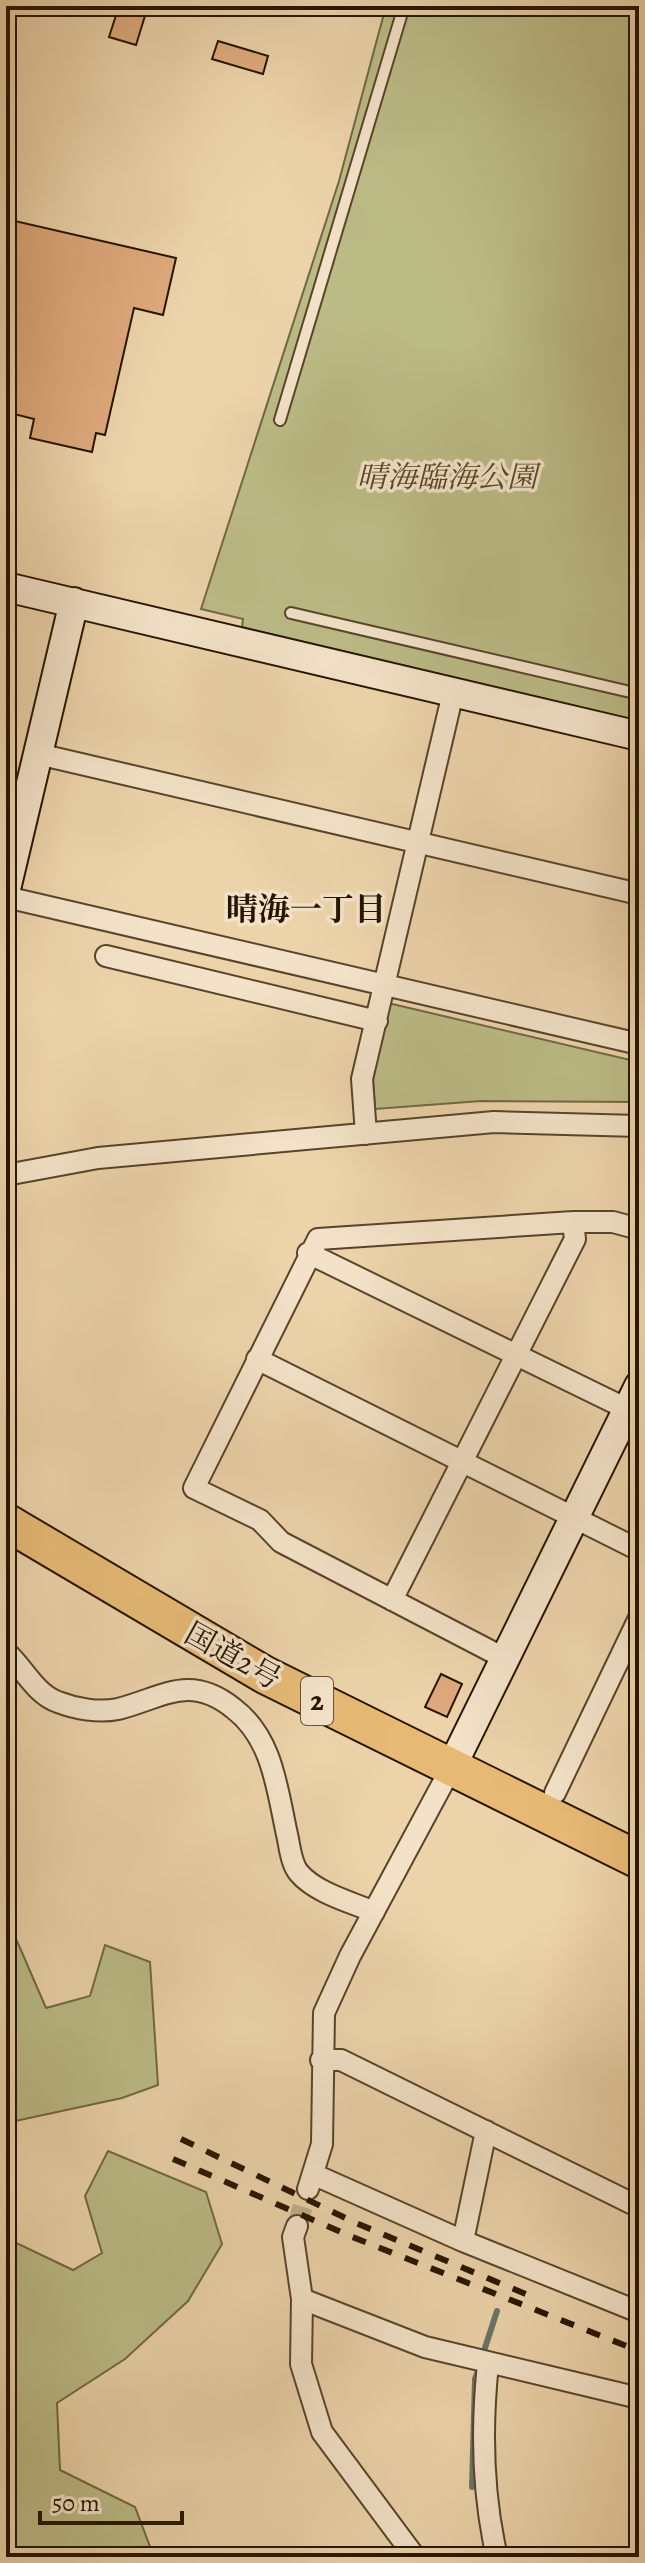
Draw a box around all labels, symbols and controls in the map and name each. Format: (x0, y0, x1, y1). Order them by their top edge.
park label: 晴海臨海公園 (357, 457, 542, 497)
district label: 晴海一丁目 (226, 887, 386, 931)
street label: 国道2号 (178, 1613, 288, 1699)
road number: 2 (301, 1677, 333, 1725)
scale bar (40, 2475, 182, 2525)
text: 50 m (52, 2487, 100, 2519)

